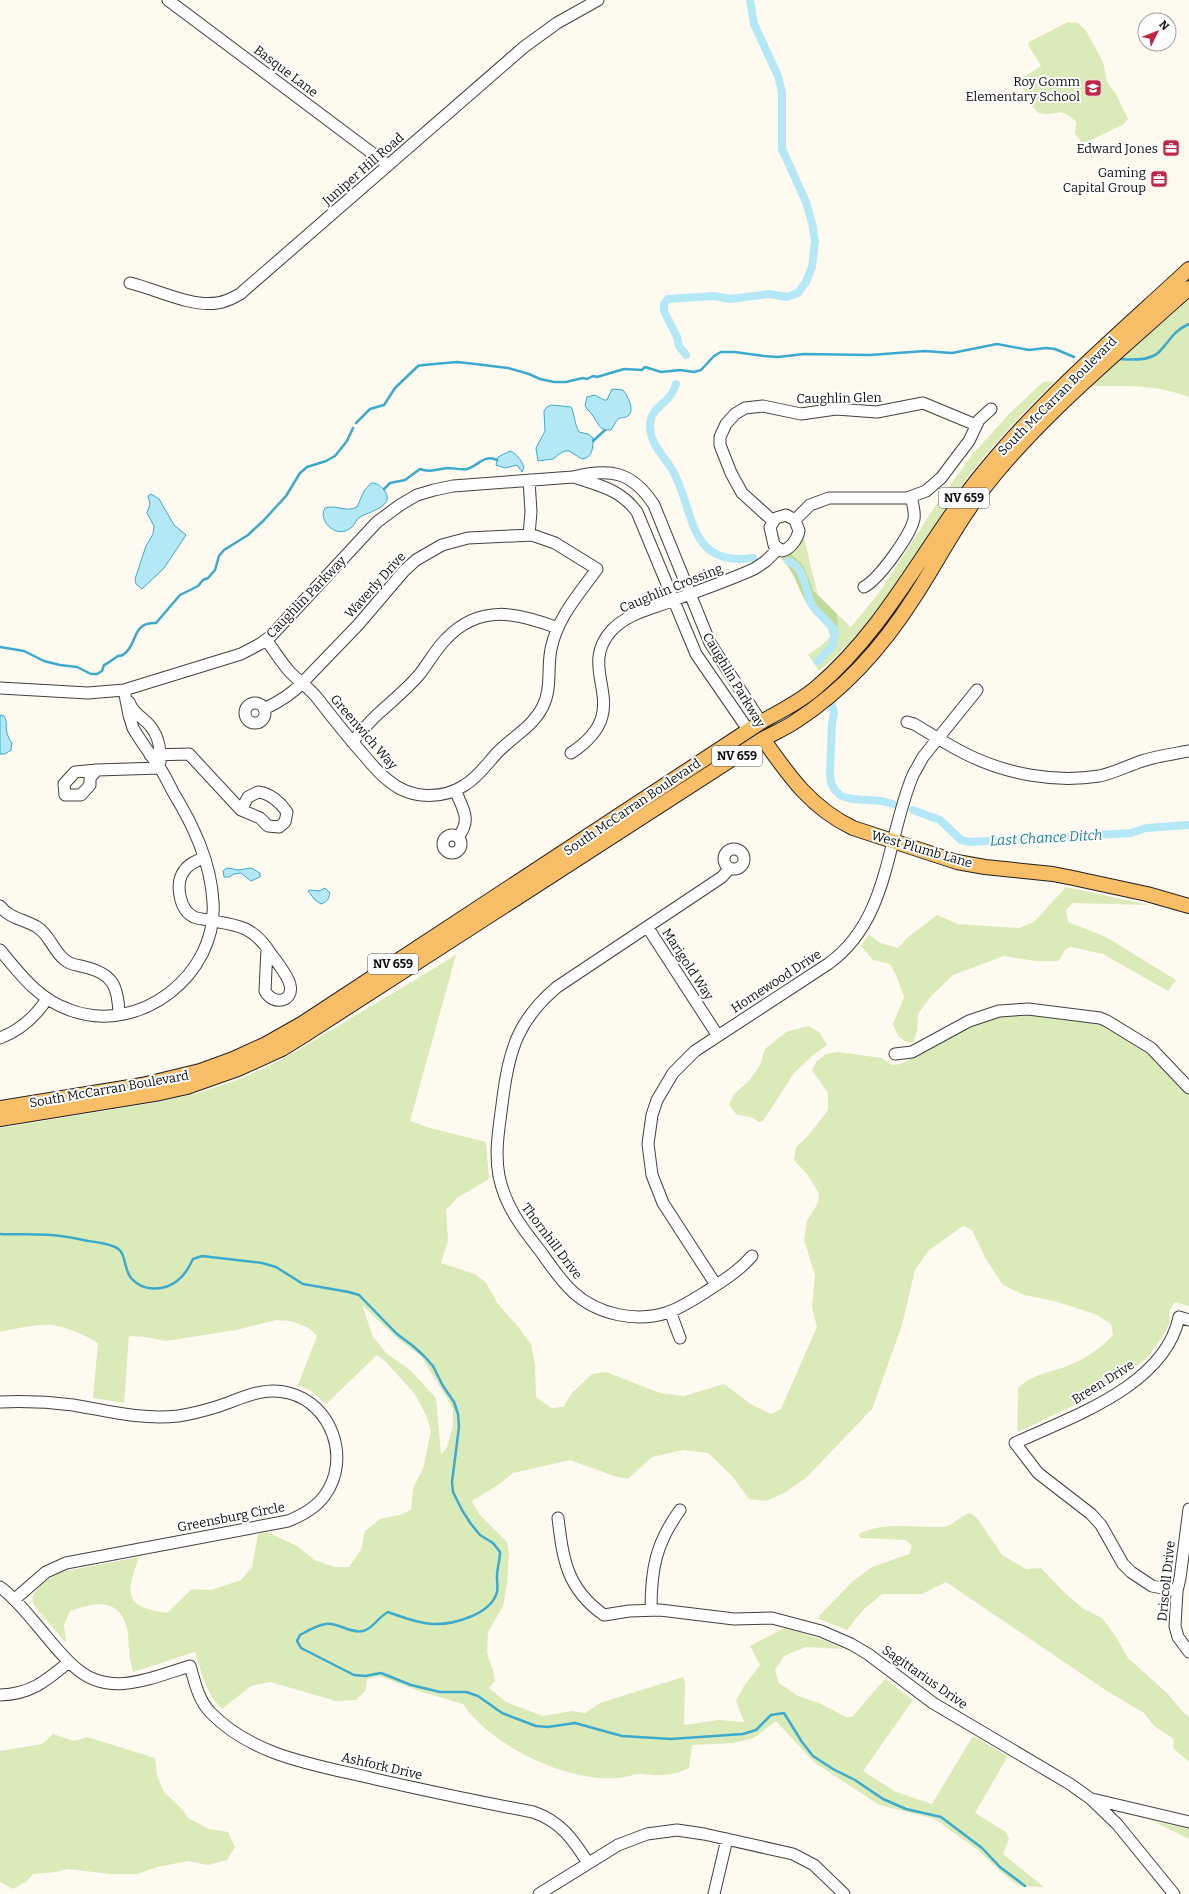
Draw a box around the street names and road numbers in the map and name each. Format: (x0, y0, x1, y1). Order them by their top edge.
street label: Basque Lane (251, 42, 321, 100)
street label: Juniper Hill Road (319, 130, 407, 209)
street label: South McCarran Boulevard (995, 333, 1120, 458)
street label: Caughlin Glen (796, 390, 883, 406)
road number: NV 659 (939, 488, 989, 508)
street label: Waverly Drive (342, 549, 408, 621)
street label: Caughlin Parkway (263, 553, 349, 641)
street label: Caughlin Crossing (617, 561, 725, 615)
street label: Caughlin Parkway (700, 630, 768, 730)
street label: Greenwich Way (327, 692, 401, 773)
road number: NV 659 (712, 746, 762, 766)
street label: South McCarran Boulevard (561, 755, 703, 858)
street label: West Plumb Lane (870, 827, 974, 871)
street label: Marigold Way (659, 925, 717, 1003)
street label: Homewood Drive (728, 946, 824, 1016)
road number: NV 659 (368, 954, 418, 974)
street label: South McCarran Boulevard (28, 1068, 190, 1110)
street label: Thornhill Drive (519, 1200, 585, 1282)
street label: Breen Drive (1069, 1357, 1137, 1407)
street label: Greensburg Circle (176, 1499, 286, 1535)
street label: Driscoll Drive (1154, 1540, 1178, 1622)
street label: Sagittarius Drive (880, 1642, 970, 1712)
street label: Ashfork Drive (340, 1749, 424, 1783)

